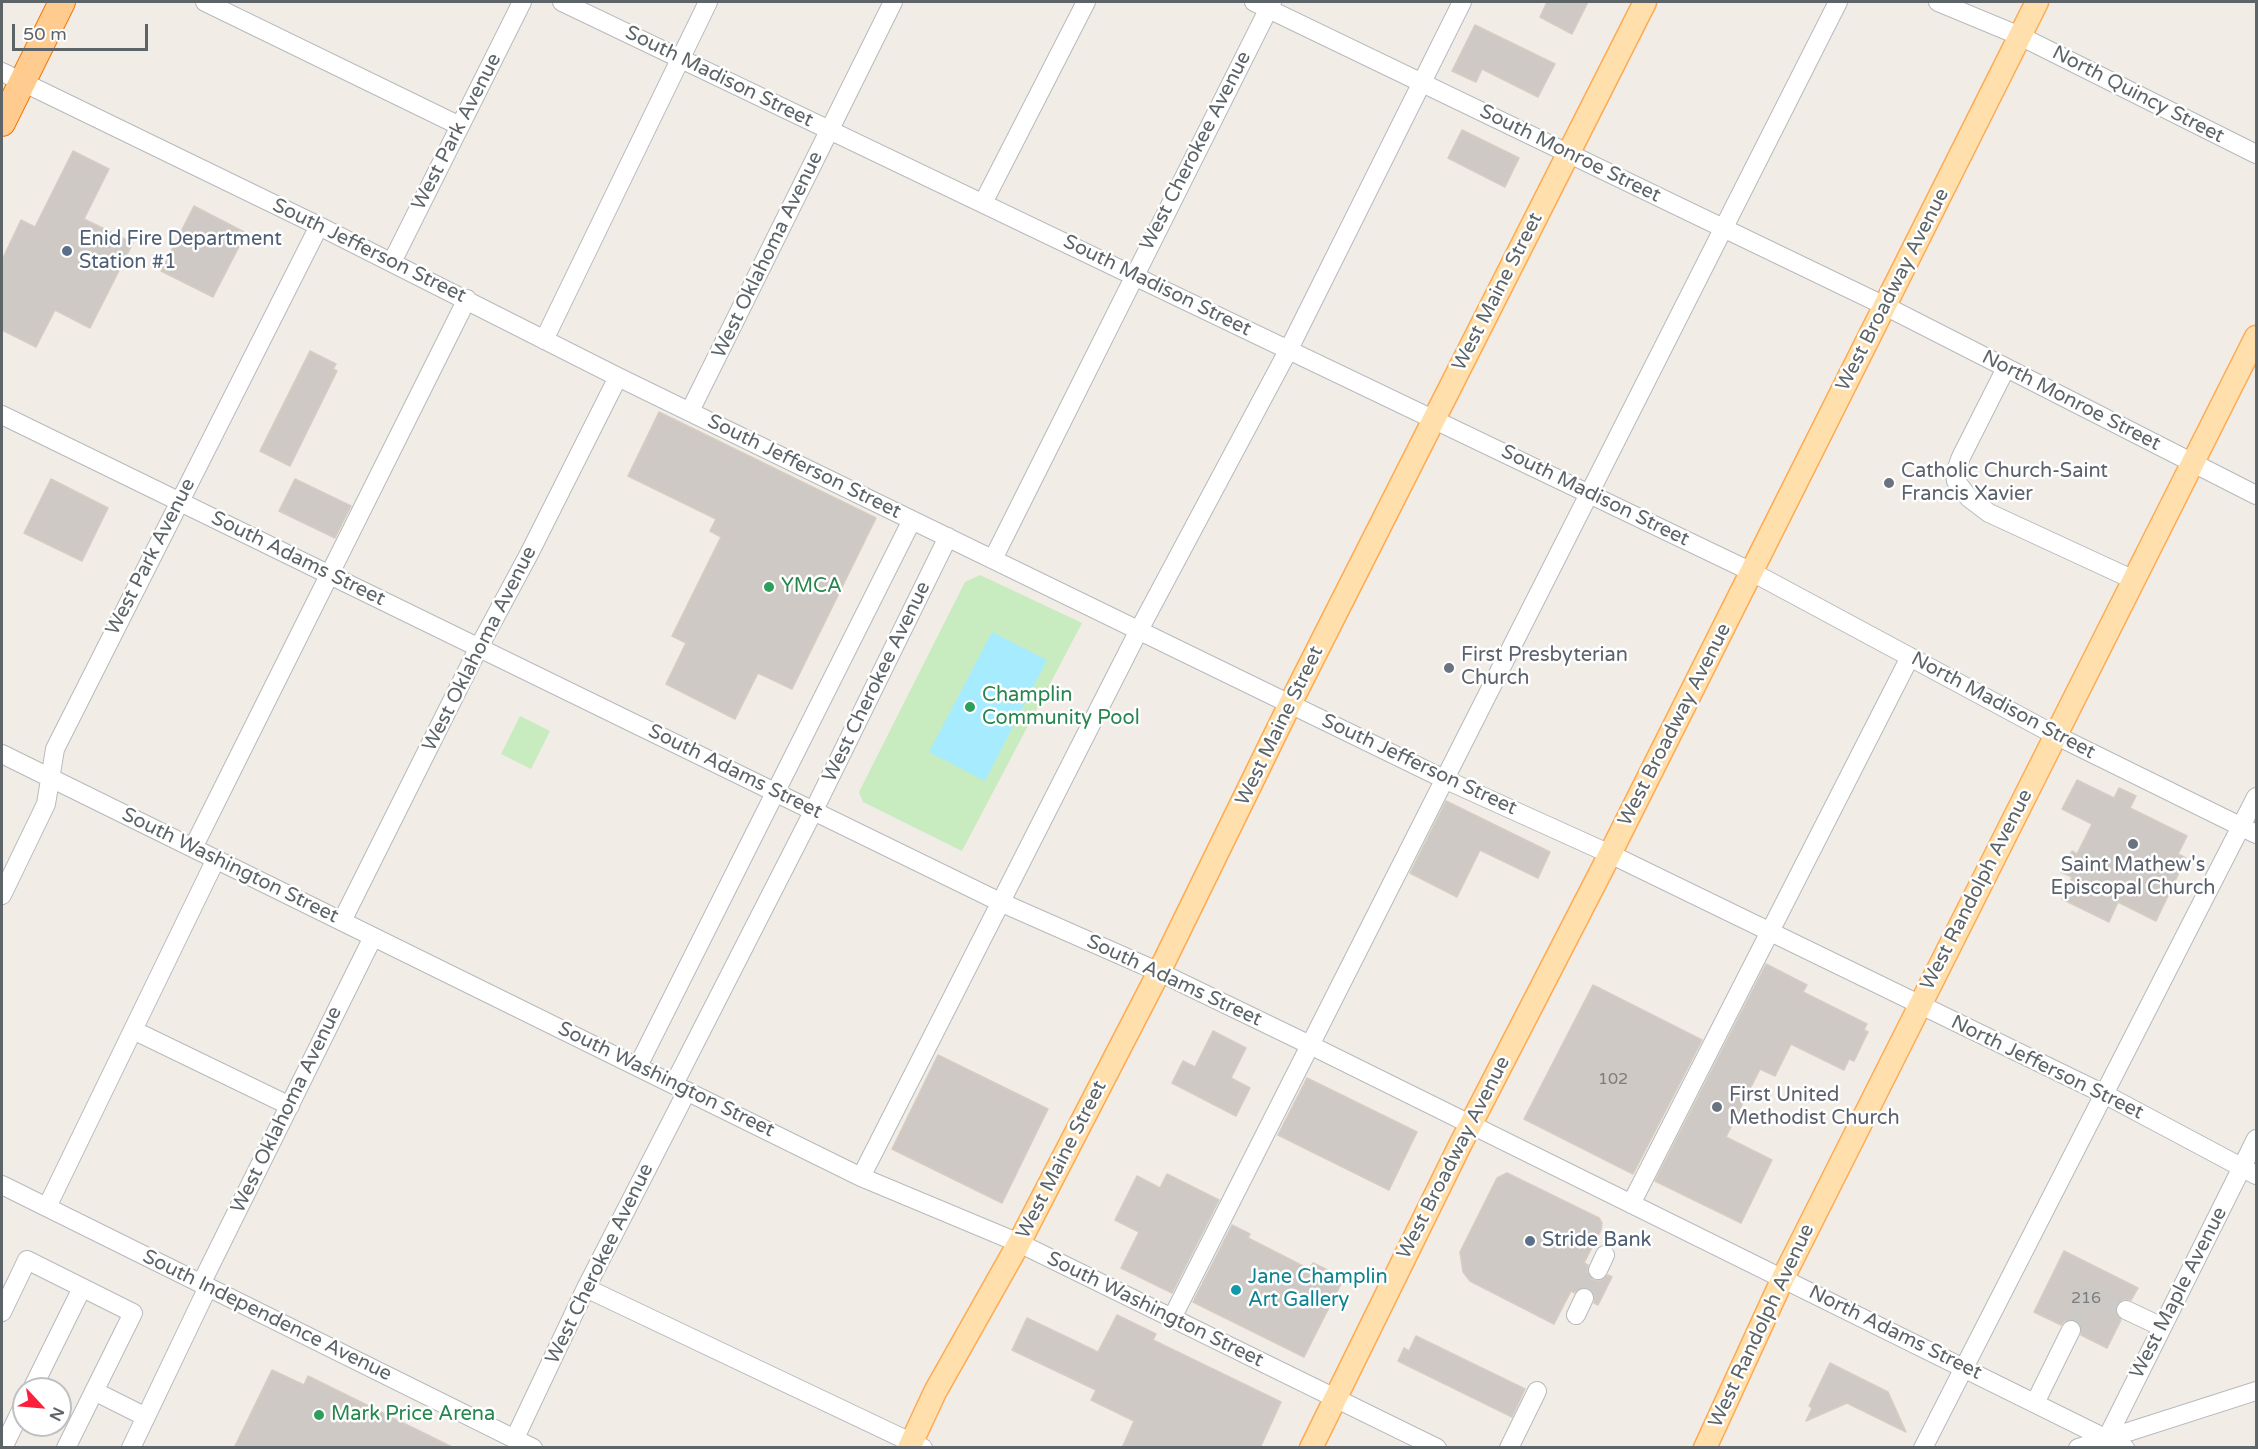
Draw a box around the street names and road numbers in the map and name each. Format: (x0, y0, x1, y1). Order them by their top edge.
street label: South Madison Street (621, 21, 817, 133)
street label: North Quincy Street (2048, 41, 2228, 149)
street label: West Cherokee Avenue (1135, 48, 1257, 254)
street label: West Park Avenue (407, 50, 507, 214)
street label: South Monroe Street (1476, 100, 1664, 208)
street label: West Oklahoma Avenue (707, 148, 829, 362)
street label: West Broadway Avenue (1831, 185, 1955, 395)
street label: South Jefferson Street (268, 194, 470, 308)
street label: West Maine Street (1448, 209, 1548, 375)
street label: South Madison Street (1059, 230, 1255, 342)
street label: North Monroe Street (1978, 346, 2164, 456)
street label: South Jefferson Street (703, 410, 905, 524)
street label: South Madison Street (1497, 440, 1693, 552)
street label: West Park Avenue (101, 475, 201, 639)
street label: South Adams Street (207, 506, 389, 612)
street label: West Oklahoma Avenue (418, 542, 542, 756)
street label: West Cherokee Avenue (818, 578, 936, 786)
street label: West Broadway Avenue (1613, 620, 1737, 830)
street label: West Maine Street (1231, 642, 1329, 810)
street label: North Madison Street (1907, 647, 2099, 765)
street label: South Jefferson Street (1318, 709, 1520, 821)
street label: South Adams Street (644, 719, 826, 825)
street label: West Randolph Avenue (1916, 786, 2038, 994)
street label: South Washington Street (118, 803, 342, 929)
street label: South Adams Street (1083, 930, 1265, 1032)
street label: West Oklahoma Avenue (226, 1003, 348, 1217)
street label: North Jefferson Street (1947, 1011, 2147, 1125)
street label: South Washington Street (554, 1017, 778, 1143)
street label: West Broadway Avenue (1392, 1053, 1516, 1263)
street label: West Maine Street (1012, 1077, 1112, 1243)
street label: West Cherokee Avenue (541, 1160, 659, 1368)
street label: West Maple Avenue (2125, 1203, 2233, 1383)
street label: West Randolph Avenue (1704, 1220, 1820, 1432)
street label: South Independence Avenue (139, 1245, 395, 1387)
street label: South Washington Street (1043, 1247, 1267, 1373)
street label: North Adams Street (1805, 1281, 1985, 1385)

